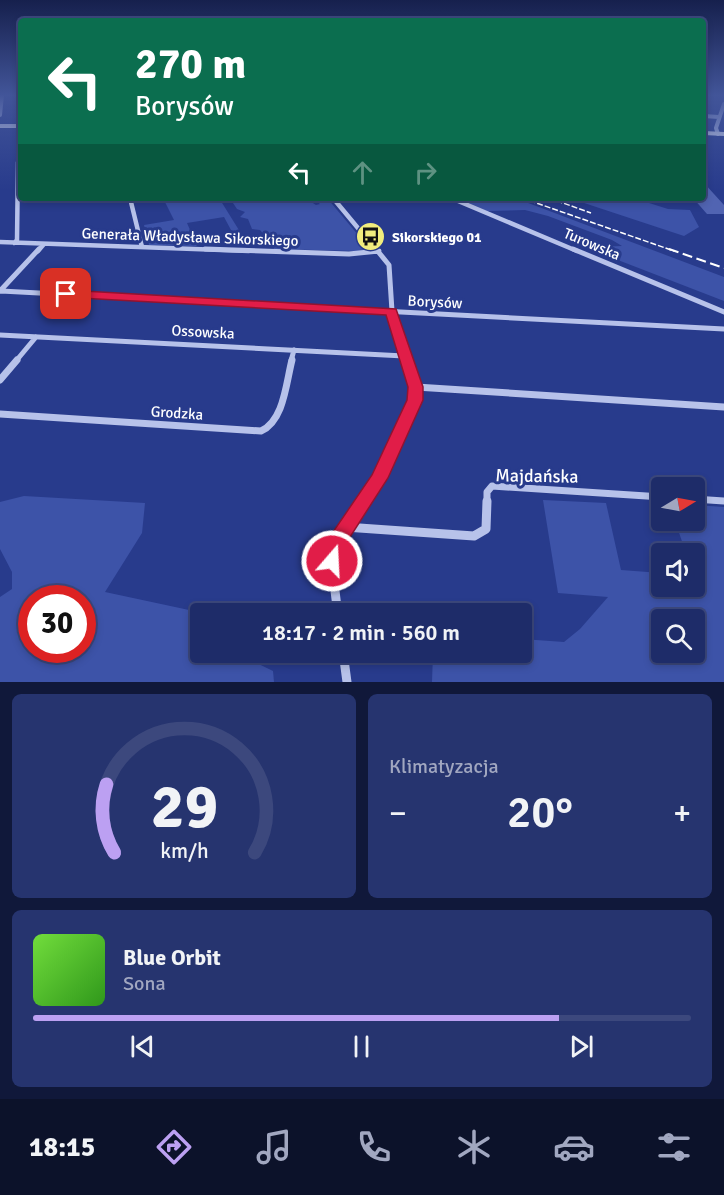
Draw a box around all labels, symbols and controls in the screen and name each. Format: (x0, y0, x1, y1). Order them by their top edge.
text: 270 m (135, 39, 246, 90)
icon: left (36, 42, 114, 120)
text: Borysów (135, 90, 234, 123)
icon: left (283, 156, 316, 189)
icon: ahead (346, 156, 379, 189)
icon: right (409, 156, 442, 189)
bus stop icon: Sikorskiego 01 (355, 221, 387, 253)
street label: Generała Władysława Sikorskiego (81, 224, 299, 250)
street label: Turowska (561, 224, 623, 264)
place label: Sikorskiego 01 (392, 229, 482, 246)
pin (40, 268, 91, 319)
icon: arrive (49, 277, 82, 310)
street label: Borysów (407, 292, 463, 312)
street label: Ossowska (171, 321, 235, 343)
street label: Grodzka (150, 402, 204, 424)
street label: Majdańska (495, 464, 579, 488)
north arrow (651, 477, 705, 531)
map controls (651, 477, 705, 663)
position arrow (300, 529, 364, 593)
button: sound (651, 543, 705, 597)
speed limit sign: 30 (18, 585, 96, 663)
button: search (651, 609, 705, 663)
text: 18:17 · 2 min · 560 m (262, 619, 460, 646)
text: Klimatyzacja (389, 754, 499, 779)
text: 29 (150, 768, 218, 845)
text: 20° (507, 785, 573, 840)
text: − (389, 793, 407, 834)
text: + (673, 793, 691, 834)
text: km/h (160, 838, 208, 864)
text: Blue Orbit (123, 944, 221, 971)
text: Sona (123, 971, 166, 996)
icon: previous (126, 1030, 159, 1063)
icon: pause (345, 1030, 378, 1063)
icon: next (565, 1030, 598, 1063)
icon: directions (153, 1126, 195, 1168)
icon: music (253, 1126, 295, 1168)
icon: phone (353, 1126, 395, 1168)
icon: climate (453, 1126, 495, 1168)
icon: car (553, 1126, 595, 1168)
icon: filters (653, 1126, 695, 1168)
text: 18:15 (29, 1131, 95, 1164)

